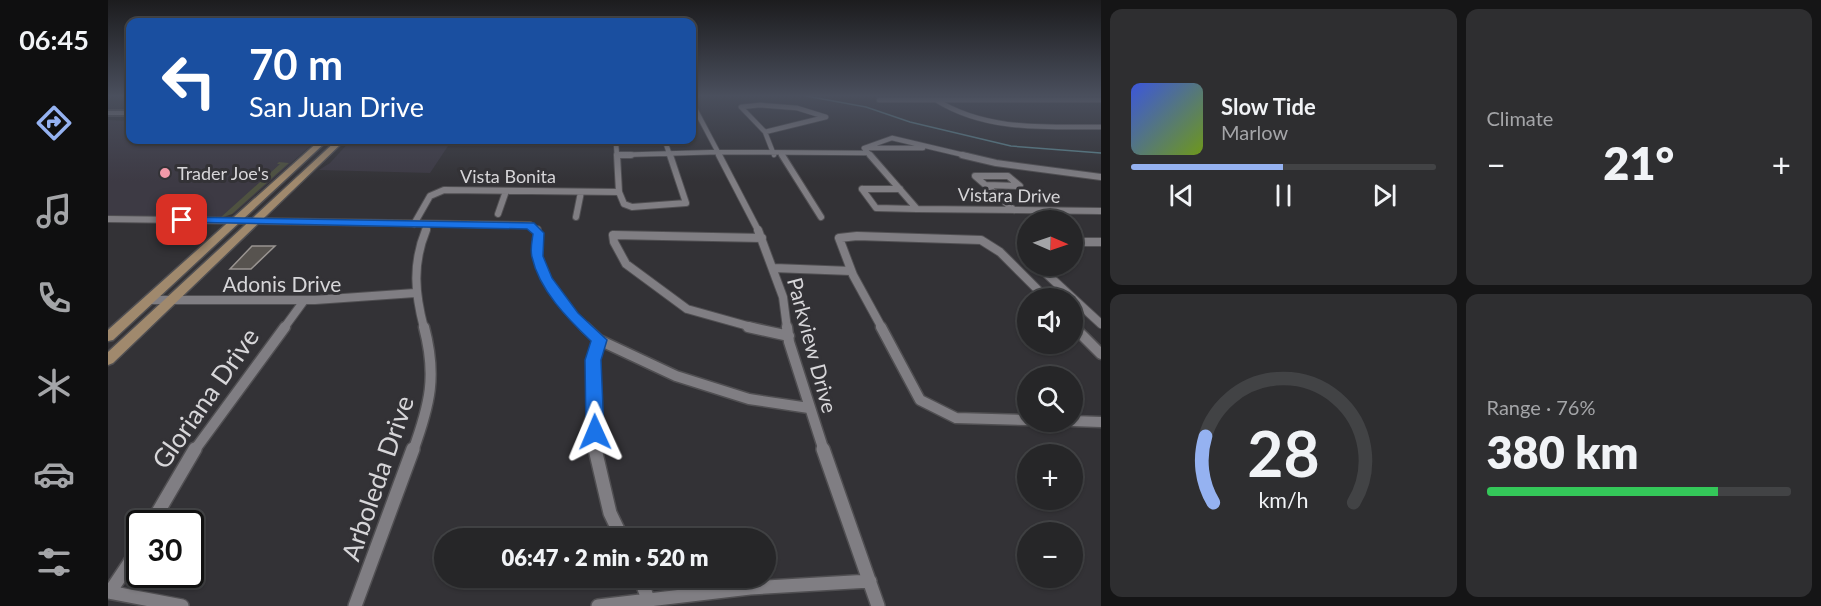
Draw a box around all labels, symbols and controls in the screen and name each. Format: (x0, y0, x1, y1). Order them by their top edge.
text: 06:45 (19, 23, 89, 56)
text: 70 m (249, 39, 343, 89)
icon: left (150, 42, 228, 120)
text: San Juan Drive (249, 90, 424, 123)
text: Slow Tide (1221, 93, 1316, 120)
icon: directions (33, 102, 75, 144)
text: Climate (1487, 106, 1553, 130)
text: Marlow (1221, 120, 1288, 144)
text: 21° (1603, 136, 1674, 190)
text: − (1487, 144, 1506, 184)
text: + (1772, 144, 1791, 184)
place label: Trader Joe's (177, 162, 269, 184)
street label: Vista Bonita (460, 165, 556, 187)
marker: Trader Joe's (158, 166, 172, 180)
icon: previous (1165, 179, 1198, 212)
icon: pause (1267, 179, 1300, 212)
icon: next (1368, 179, 1401, 212)
street label: Vistara Drive (958, 183, 1060, 207)
icon: music (33, 190, 75, 232)
pin (156, 194, 207, 245)
icon: arrive (165, 203, 198, 236)
north arrow (1017, 210, 1083, 276)
map controls (1017, 210, 1083, 588)
street label: Adonis Drive (223, 271, 341, 296)
street label: Parkview Drive (783, 274, 843, 416)
icon: phone (33, 277, 75, 319)
button: sound (1017, 288, 1083, 354)
street label: Gloriana Drive (145, 321, 265, 475)
icon: climate (33, 365, 75, 407)
button: search (1017, 366, 1083, 432)
street label: Arboleda Drive (334, 391, 420, 565)
text: Range · 76% (1487, 395, 1595, 419)
position arrow (563, 400, 627, 464)
text: 28 (1247, 415, 1319, 490)
text: 380 km (1487, 425, 1639, 479)
button: + (1017, 444, 1083, 510)
icon: car (33, 453, 75, 495)
text: km/h (1258, 487, 1308, 513)
speed limit sign: 30 (126, 510, 204, 588)
button: − (1017, 522, 1083, 588)
icon: filters (33, 541, 75, 583)
text: 06:47 · 2 min · 520 m (502, 544, 708, 571)

